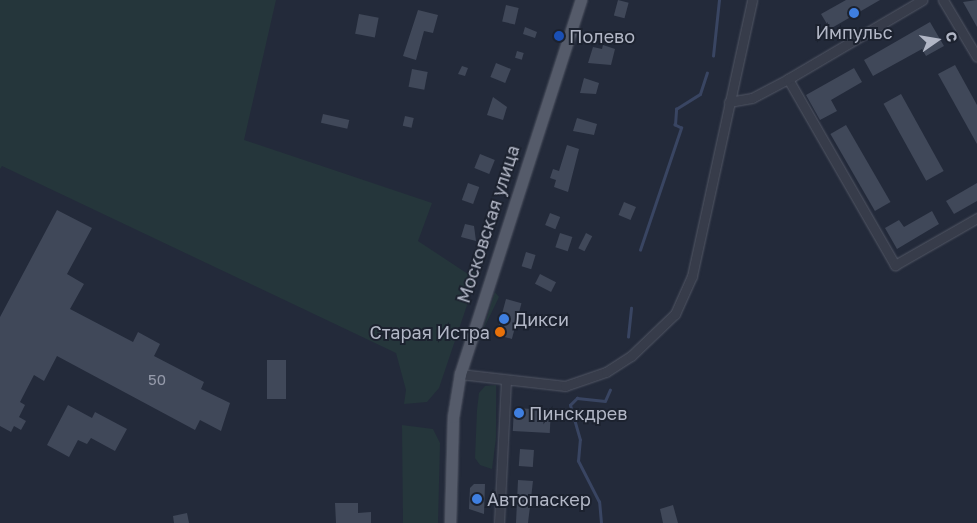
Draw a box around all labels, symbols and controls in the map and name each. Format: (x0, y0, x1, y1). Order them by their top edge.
marker: Импульс (848, 7, 860, 19)
north arrow (912, 15, 962, 65)
place label: Импульс (815, 21, 893, 43)
place label: Полево (569, 25, 635, 47)
marker: Полево (553, 30, 565, 42)
text: С (943, 30, 962, 43)
street label: Московская улица (452, 142, 524, 306)
place label: Дикси (514, 308, 569, 330)
marker: Дикси (498, 313, 510, 325)
place label: Старая Истра (370, 321, 490, 343)
marker: Старая Истра (494, 326, 506, 338)
house number: 50 (148, 371, 166, 389)
place label: Пинскдрев (529, 402, 627, 424)
marker: Пинскдрев (513, 407, 525, 419)
place label: Автопаскер (487, 488, 591, 510)
marker: Автопаскер (471, 493, 483, 505)

